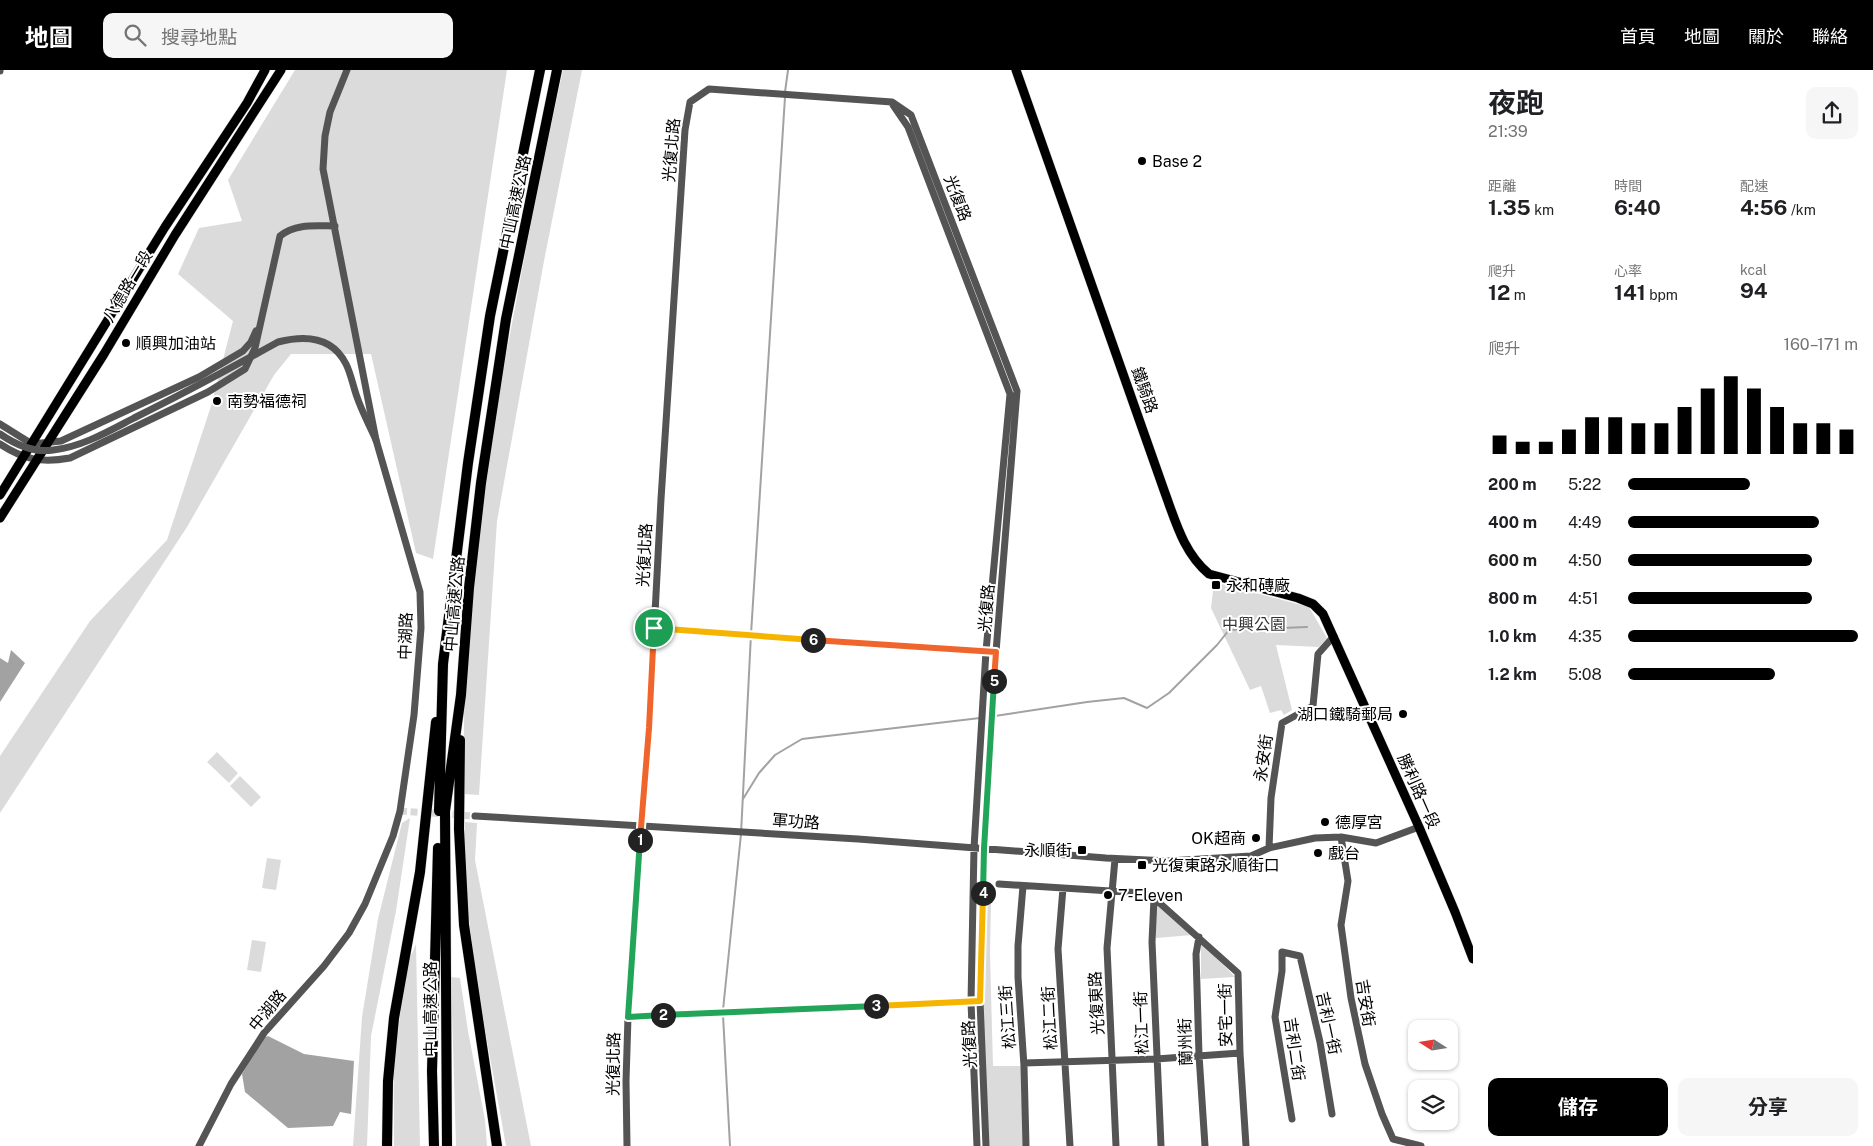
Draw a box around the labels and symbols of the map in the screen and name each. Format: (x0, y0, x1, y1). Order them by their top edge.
street label: 光復北路 (659, 117, 684, 183)
place label: Base 2 (1152, 152, 1202, 171)
street label: 中山高速公路 (496, 153, 535, 251)
marker: Base 2 (1136, 155, 1148, 167)
street label: 光復路 (940, 172, 975, 224)
street label: 八德路一段 (99, 247, 156, 325)
place label: 順興加油站 (136, 334, 216, 353)
marker: 順興加油站 (120, 337, 132, 349)
street label: 鐵騎路 (1127, 364, 1162, 416)
place label: 南勢福德祠 (227, 392, 307, 411)
marker: 南勢福德祠 (211, 395, 223, 407)
street label: 光復北路 (633, 523, 656, 587)
street label: 中山高速公路 (441, 555, 468, 653)
place label: 永和磚廠 (1226, 576, 1290, 595)
marker: 永和磚廠 (1210, 579, 1222, 591)
street label: 光復路 (975, 583, 998, 633)
pin (633, 607, 675, 649)
street label: 中湖路 (395, 612, 416, 660)
park label: 中興公園 (1222, 615, 1286, 634)
pin: 6 (800, 628, 826, 652)
pin: 5 (982, 668, 1006, 694)
place label: 湖口鐵騎郵局 (1297, 705, 1393, 724)
marker: 湖口鐵騎郵局 (1397, 708, 1409, 720)
street label: 永安街 (1251, 733, 1276, 783)
street label: 勝利路一段 (1394, 751, 1443, 832)
street label: 軍功路 (771, 810, 821, 833)
place label: 德厚宮 (1335, 813, 1383, 832)
marker: 德厚宮 (1319, 816, 1331, 828)
pin: 1 (628, 828, 652, 852)
place label: OK超商 (1191, 829, 1246, 848)
marker: OK超商 (1250, 832, 1262, 844)
place label: 永順街 (1024, 841, 1072, 860)
marker: 永順街 (1076, 844, 1088, 856)
place label: 戲台 (1328, 844, 1360, 863)
marker: 戲台 (1312, 847, 1324, 859)
place label: 光復東路永順街口 (1152, 856, 1280, 875)
marker: 光復東路永順街口 (1136, 859, 1148, 871)
pin: 4 (970, 880, 996, 906)
place label: 7-Eleven (1118, 886, 1183, 905)
marker: 7-Eleven (1102, 889, 1114, 901)
street label: 中山高速公路 (421, 961, 440, 1057)
street label: 光復東路 (1085, 971, 1108, 1035)
street label: 吉安街 (1352, 978, 1379, 1028)
street label: 安宅一街 (1215, 983, 1236, 1047)
street label: 松江三街 (996, 984, 1019, 1050)
street label: 中湖路 (245, 986, 290, 1035)
street label: 松江二街 (1038, 986, 1061, 1050)
street label: 吉利一街 (1313, 990, 1344, 1056)
street label: 松江一街 (1131, 991, 1152, 1055)
pin: 3 (864, 994, 888, 1018)
pin: 2 (650, 1002, 676, 1028)
street label: 吉利二街 (1281, 1016, 1308, 1082)
street label: 蘭州街 (1175, 1018, 1196, 1066)
street label: 光復路 (959, 1020, 980, 1068)
north arrow (1408, 1020, 1458, 1070)
street label: 光復北路 (603, 1032, 624, 1096)

